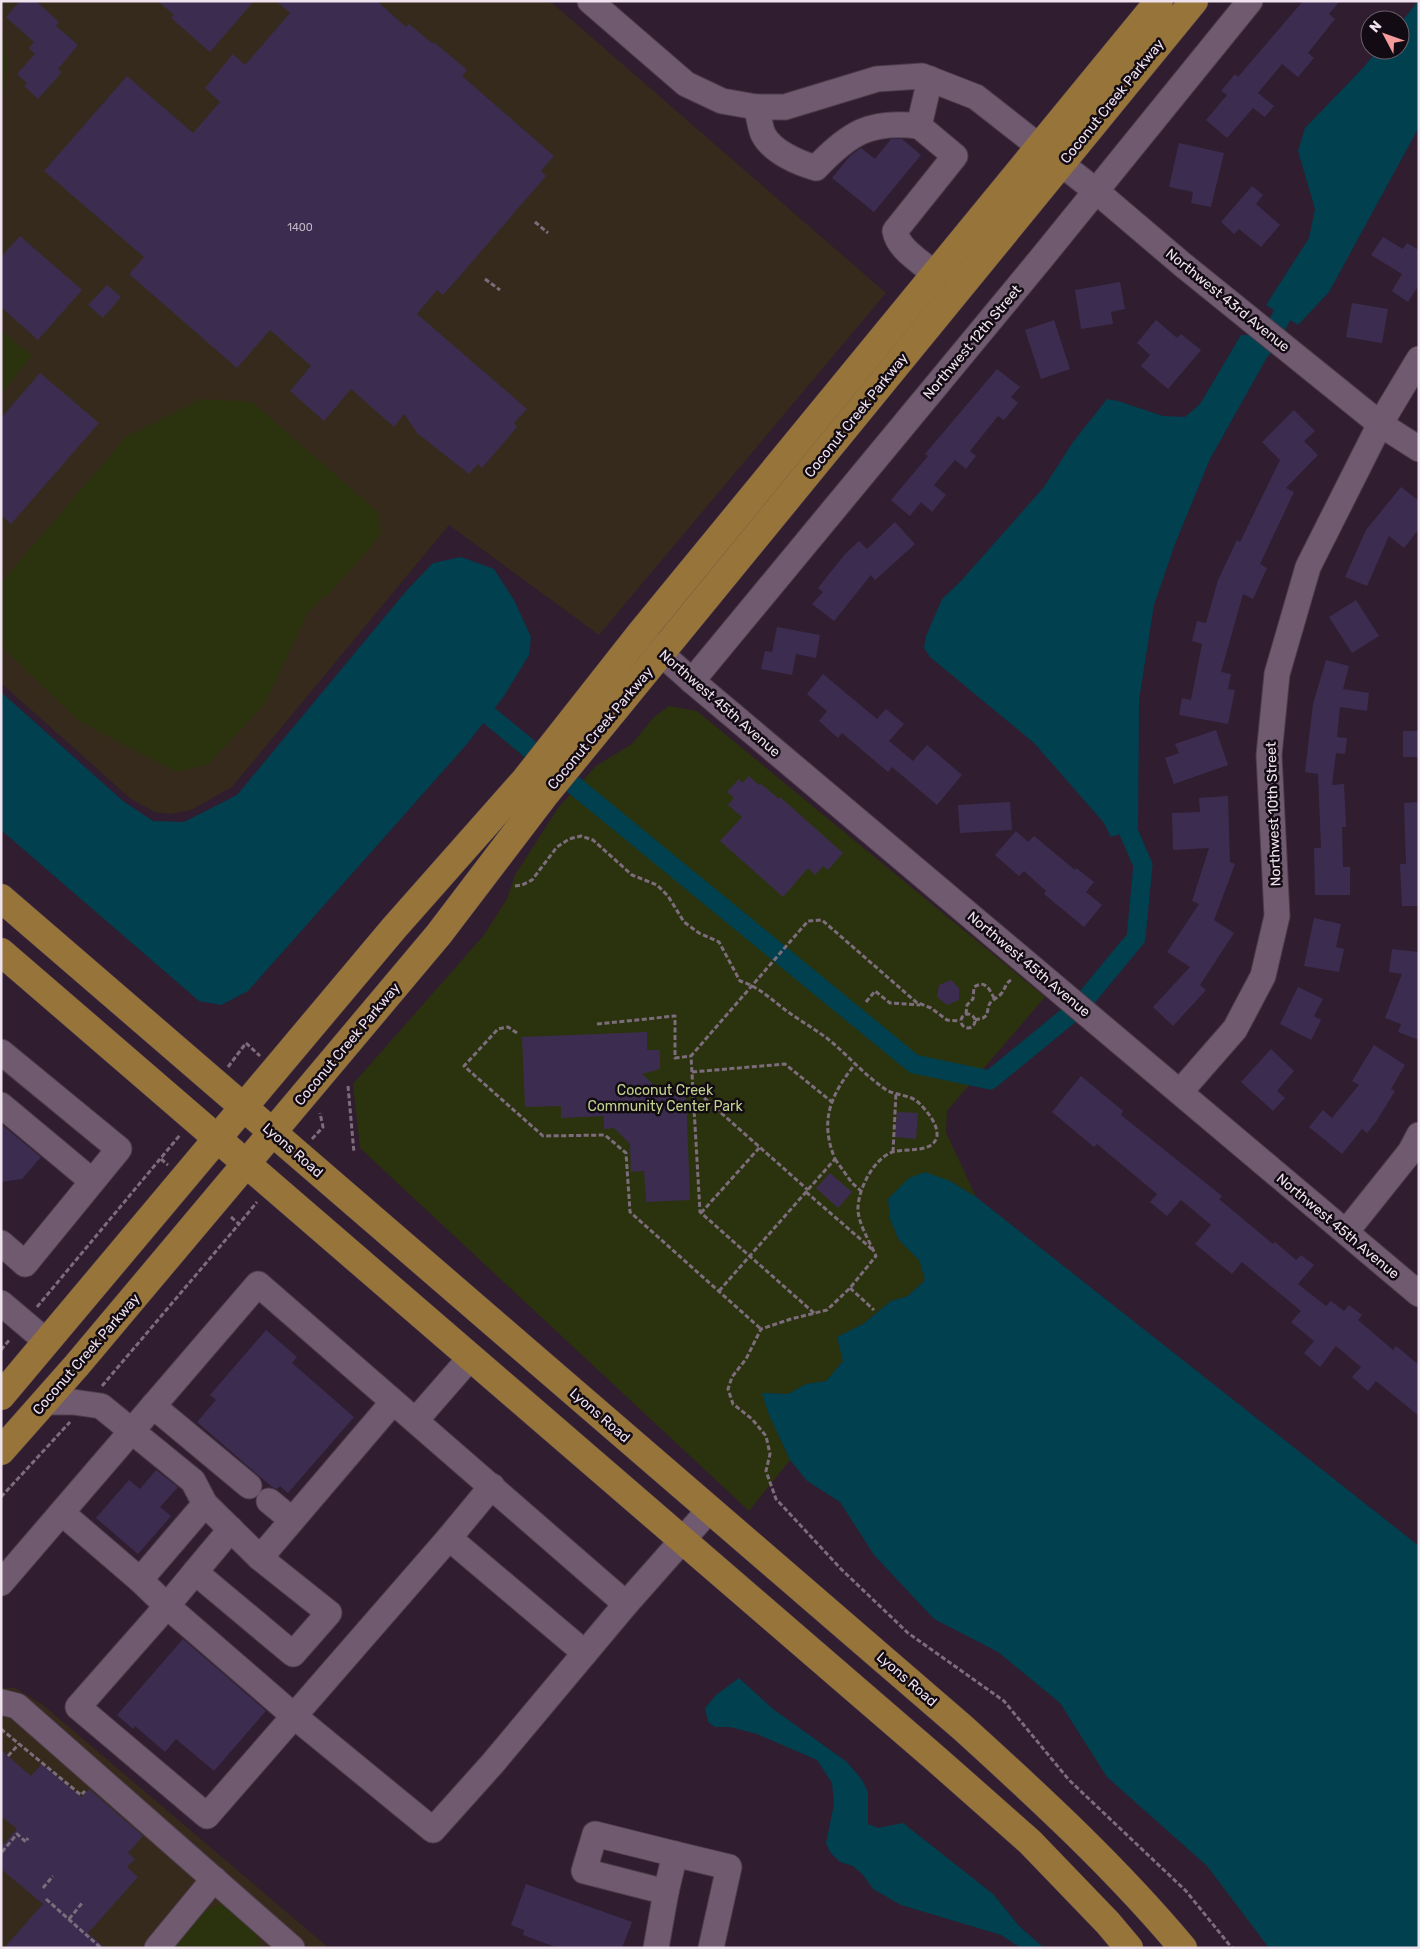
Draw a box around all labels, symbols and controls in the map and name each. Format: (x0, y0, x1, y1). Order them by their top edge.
north arrow (1360, 10, 1410, 60)
text: N (1366, 17, 1385, 36)
street label: Coconut Creek Parkway (1057, 35, 1168, 167)
house number: 1400 (287, 221, 313, 234)
street label: Northwest 43rd Avenue (1162, 245, 1293, 356)
street label: Northwest 12th Street (920, 281, 1026, 403)
street label: Coconut Creek Parkway (801, 349, 912, 481)
street label: Northwest 45th Avenue (656, 646, 784, 761)
street label: Coconut Creek Parkway (544, 663, 657, 793)
street label: Northwest 10th Street (1262, 741, 1285, 887)
street label: Northwest 45th Avenue (964, 908, 1094, 1021)
street label: Coconut Creek Parkway (291, 979, 404, 1109)
park label: Coconut Creek Community Center Park (587, 1082, 743, 1115)
street label: Lyons Road (259, 1120, 326, 1181)
street label: Northwest 45th Avenue (1273, 1170, 1403, 1283)
street label: Coconut Creek Parkway (29, 1290, 144, 1418)
street label: Lyons Road (566, 1385, 633, 1446)
street label: Lyons Road (873, 1649, 940, 1710)

